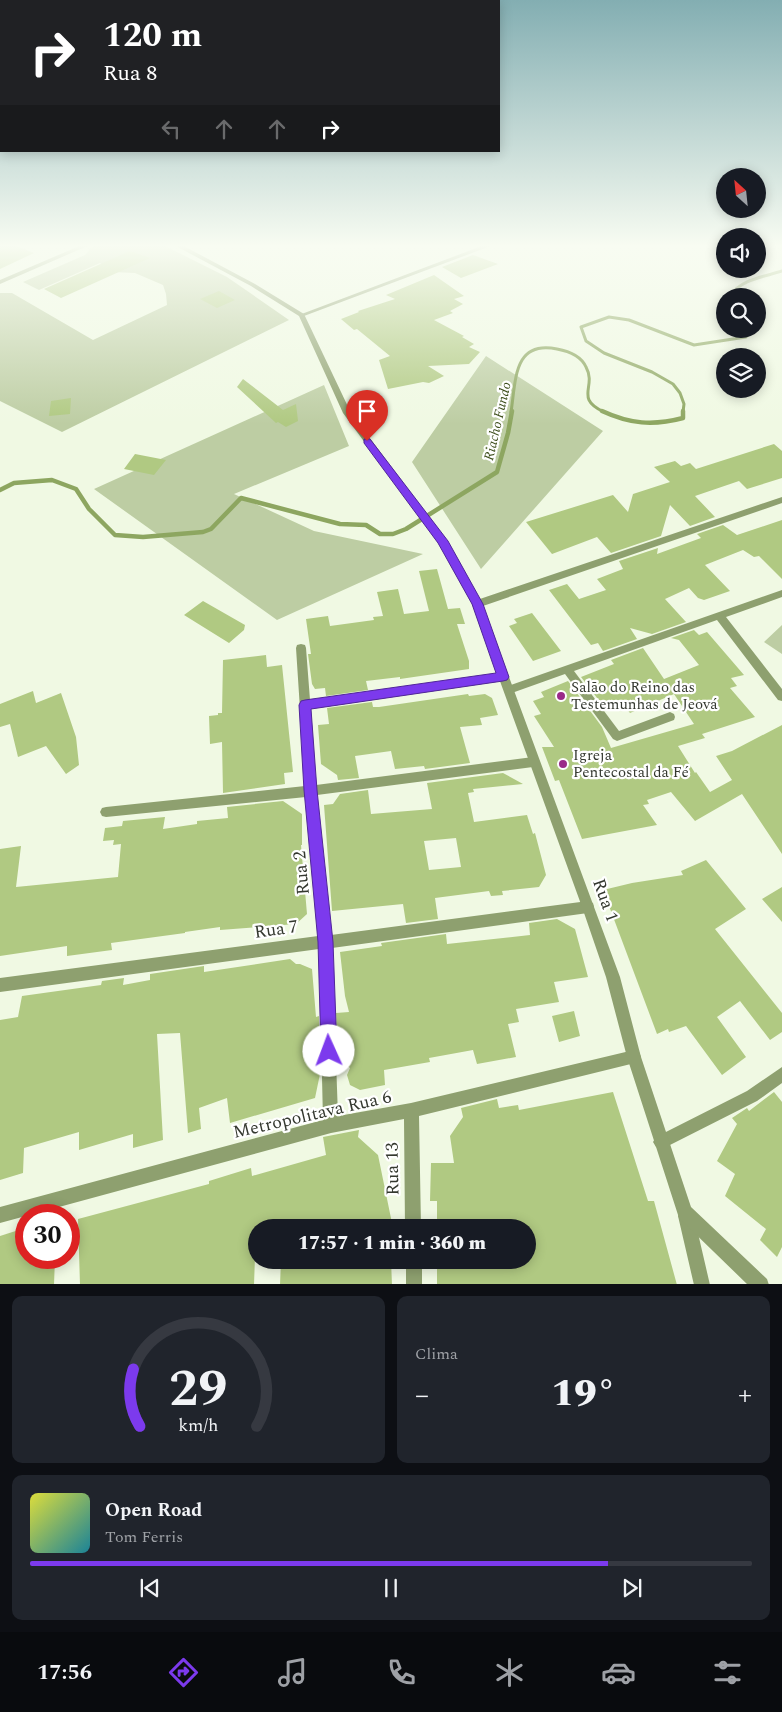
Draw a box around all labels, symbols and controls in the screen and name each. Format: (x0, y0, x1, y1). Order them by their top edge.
text: 120 m (103, 9, 202, 62)
icon: right (20, 20, 85, 85)
text: Rua 8 (103, 57, 157, 90)
icon: left (157, 115, 185, 143)
icon: ahead (210, 115, 238, 143)
icon: ahead (263, 115, 291, 143)
icon: right (316, 115, 344, 143)
north arrow (716, 168, 766, 218)
map controls (716, 168, 766, 398)
button: sound (716, 228, 766, 278)
button: search (716, 288, 766, 338)
button: layers (716, 348, 766, 398)
water label: Riacho Fundo (478, 380, 517, 462)
pin (346, 390, 388, 441)
icon: arrive (353, 397, 381, 425)
place label: Salão do Reino das Testemunhas de Jeová (571, 676, 718, 716)
marker: Salão do Reino das Testemunhas de Jeová (555, 690, 567, 702)
place label: Igreja Pentecostal da Fé (573, 744, 689, 784)
marker: Igreja Pentecostal da Fé (557, 758, 569, 770)
street label: Rua 2 (286, 850, 317, 896)
street label: Rua 1 (585, 875, 626, 926)
street label: Rua 7 (252, 913, 300, 946)
position arrow (302, 1024, 354, 1076)
street label: Metropolitava Rua 6 (230, 1083, 394, 1146)
street label: Rua 13 (379, 1142, 406, 1196)
speed limit sign: 30 (15, 1204, 80, 1269)
text: 17:57 · 1 min · 360 m (298, 1229, 486, 1258)
text: Clima (415, 1342, 458, 1366)
text: 29 (169, 1350, 228, 1429)
text: 19° (551, 1365, 616, 1423)
text: − (415, 1374, 429, 1417)
text: + (738, 1374, 752, 1417)
text: km/h (178, 1412, 219, 1439)
text: Open Road (105, 1496, 202, 1525)
text: Tom Ferris (105, 1525, 183, 1549)
icon: previous (136, 1574, 164, 1602)
icon: pause (377, 1574, 405, 1602)
icon: next (618, 1574, 646, 1602)
icon: directions (166, 1655, 201, 1690)
icon: music (275, 1655, 310, 1690)
icon: phone (384, 1655, 419, 1690)
icon: climate (492, 1655, 527, 1690)
icon: car (601, 1655, 636, 1690)
icon: filters (710, 1655, 745, 1690)
text: 17:56 (37, 1656, 92, 1689)

